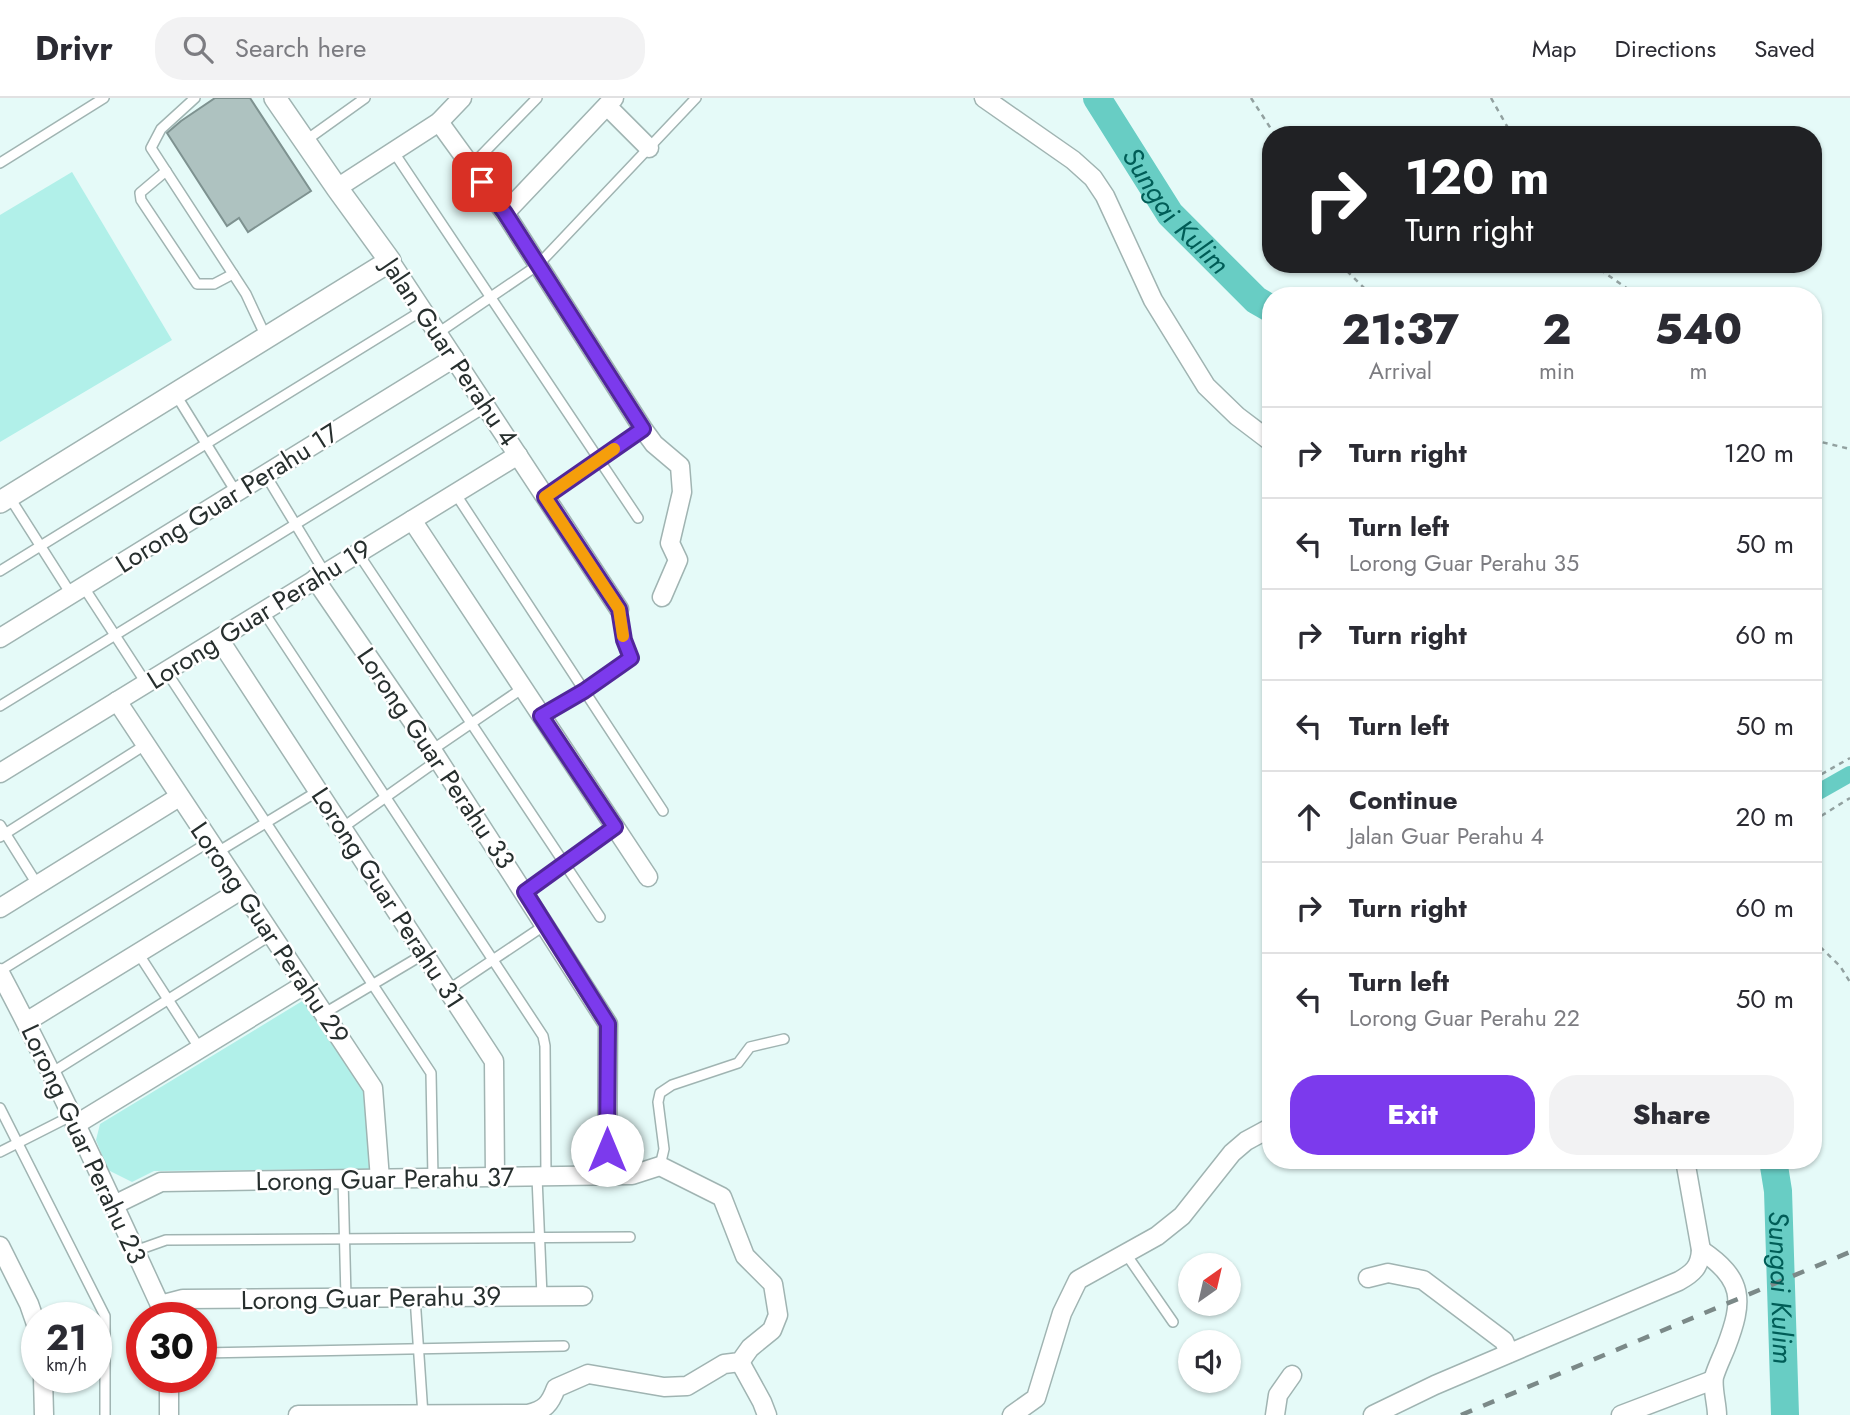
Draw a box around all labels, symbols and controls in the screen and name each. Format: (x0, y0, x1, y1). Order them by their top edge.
search box (155, 17, 645, 80)
text: Drivr (35, 25, 113, 72)
icon: search (179, 29, 217, 67)
text: Search here (235, 29, 366, 67)
text: Map (1532, 31, 1577, 66)
text: Directions (1615, 31, 1716, 66)
text: Saved (1754, 31, 1815, 66)
water label: Sungai Kulim (1112, 139, 1239, 284)
text: 120 m (1405, 142, 1549, 212)
pin (452, 152, 512, 212)
icon: right (1290, 154, 1381, 245)
icon: arrive (463, 163, 501, 201)
text: Turn right (1405, 207, 1534, 253)
street label: Jalan Guar Perahu 4 (371, 248, 527, 454)
text: 21:37 (1342, 299, 1459, 360)
text: 2 (1543, 299, 1571, 360)
text: 540 (1655, 299, 1742, 360)
text: Arrival (1369, 354, 1432, 388)
text: min (1539, 354, 1575, 388)
text: m (1689, 354, 1707, 388)
street label: Lorong Guar Perahu 17 (108, 414, 346, 582)
icon: right (1290, 434, 1328, 472)
text: Turn right (1349, 434, 1467, 472)
text: 120 m (1724, 434, 1794, 472)
text: Turn left (1349, 508, 1449, 546)
icon: left (1290, 525, 1328, 563)
text: 50 m (1736, 525, 1794, 563)
street label: Lorong Guar Perahu 19 (140, 530, 378, 698)
text: Lorong Guar Perahu 35 (1349, 546, 1579, 580)
icon: right (1290, 616, 1328, 654)
text: Turn right (1349, 616, 1467, 654)
text: 60 m (1735, 616, 1794, 654)
street label: Lorong Guar Perahu 33 (348, 640, 524, 876)
icon: left (1290, 707, 1328, 745)
text: Turn left (1349, 707, 1449, 745)
text: 50 m (1736, 707, 1794, 745)
street label: Lorong Guar Perahu 31 (302, 780, 474, 1016)
text: Continue (1349, 781, 1458, 819)
icon: ahead (1290, 798, 1328, 836)
text: 20 m (1736, 798, 1794, 836)
street label: Lorong Guar Perahu 29 (181, 814, 359, 1052)
text: Jalan Guar Perahu 4 (1349, 819, 1544, 853)
icon: right (1290, 889, 1328, 927)
text: Turn right (1349, 889, 1467, 927)
text: 60 m (1735, 889, 1794, 927)
text: Turn left (1349, 963, 1449, 1001)
icon: left (1290, 980, 1328, 1018)
text: 50 m (1736, 980, 1794, 1018)
text: Lorong Guar Perahu 22 (1349, 1001, 1580, 1035)
street label: Lorong Guar Perahu 23 (12, 1018, 156, 1270)
button: Exit (1290, 1075, 1535, 1155)
button: Share (1549, 1075, 1794, 1155)
position arrow (570, 1113, 644, 1187)
street label: Lorong Guar Perahu 37 (255, 1158, 515, 1200)
water label: Sungai Kulim (1758, 1210, 1803, 1365)
north arrow (1178, 1253, 1241, 1316)
map controls (1178, 1253, 1241, 1393)
street label: Lorong Guar Perahu 39 (240, 1277, 502, 1319)
speed limit sign: 30 (126, 1302, 217, 1393)
text: 21 (46, 1313, 87, 1363)
button: sound (1178, 1330, 1241, 1393)
text: km/h (46, 1352, 87, 1378)

